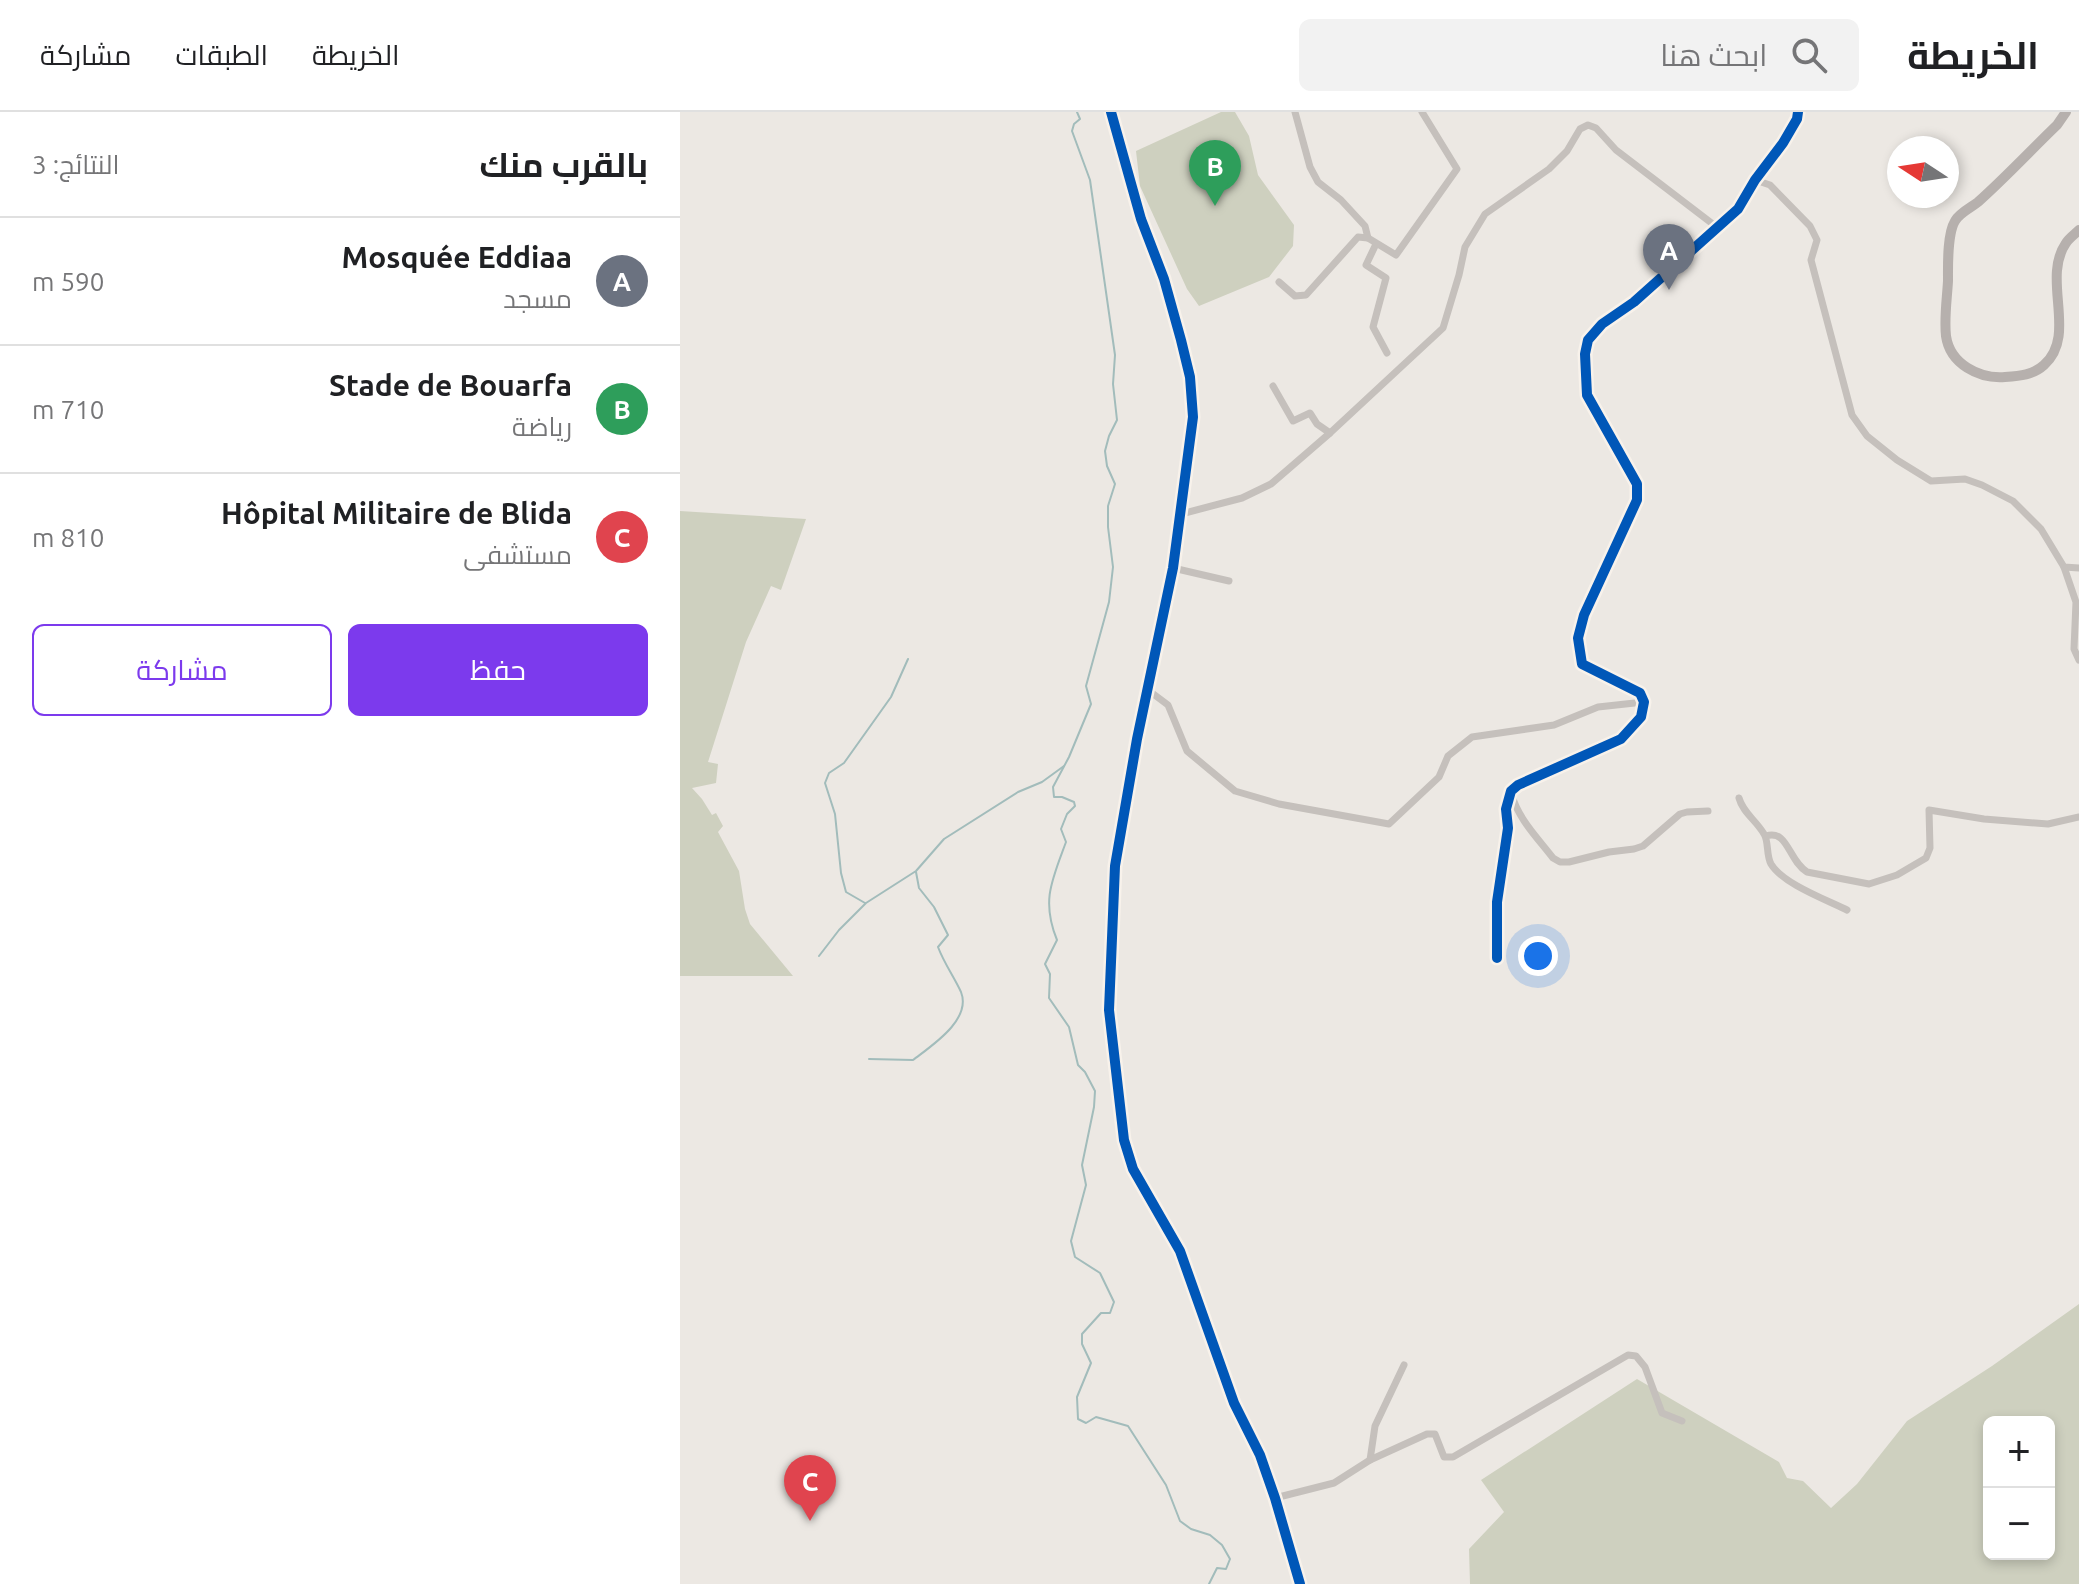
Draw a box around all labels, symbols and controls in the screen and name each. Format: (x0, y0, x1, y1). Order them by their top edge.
search box (1299, 19, 1859, 91)
icon: search (1787, 33, 1831, 77)
text: الخريطة (1907, 34, 2039, 76)
text: ابحث هنا (1660, 38, 1767, 72)
text: مشاركة (40, 39, 131, 70)
text: الطبقات (175, 39, 268, 70)
text: الخريطة (312, 39, 399, 70)
north arrow (1887, 136, 1959, 208)
pin: B (1189, 140, 1241, 206)
text: بالقرب منك (480, 145, 648, 183)
text: النتائج: 3 (32, 150, 119, 179)
pin: A (1643, 224, 1695, 290)
text: Mosquée Eddiaa (342, 240, 572, 274)
text: 590 m (32, 267, 104, 296)
text: A (613, 267, 631, 296)
text: مسجد (503, 284, 572, 313)
text: Stade de Bouarfa (329, 368, 572, 402)
text: 710 m (32, 395, 104, 424)
text: B (613, 395, 631, 424)
text: رياضة (512, 412, 572, 441)
text: Hôpital Militaire de Blida (221, 496, 572, 530)
text: 810 m (32, 523, 104, 552)
text: C (614, 523, 630, 552)
text: مستشفى (463, 540, 572, 569)
button: مشاركة (32, 624, 332, 716)
button: حفظ (348, 624, 648, 716)
your location (1518, 936, 1558, 976)
map controls (1983, 1416, 2055, 1560)
button: + (1983, 1416, 2055, 1488)
pin: C (784, 1455, 836, 1521)
button: − (1983, 1488, 2055, 1560)

